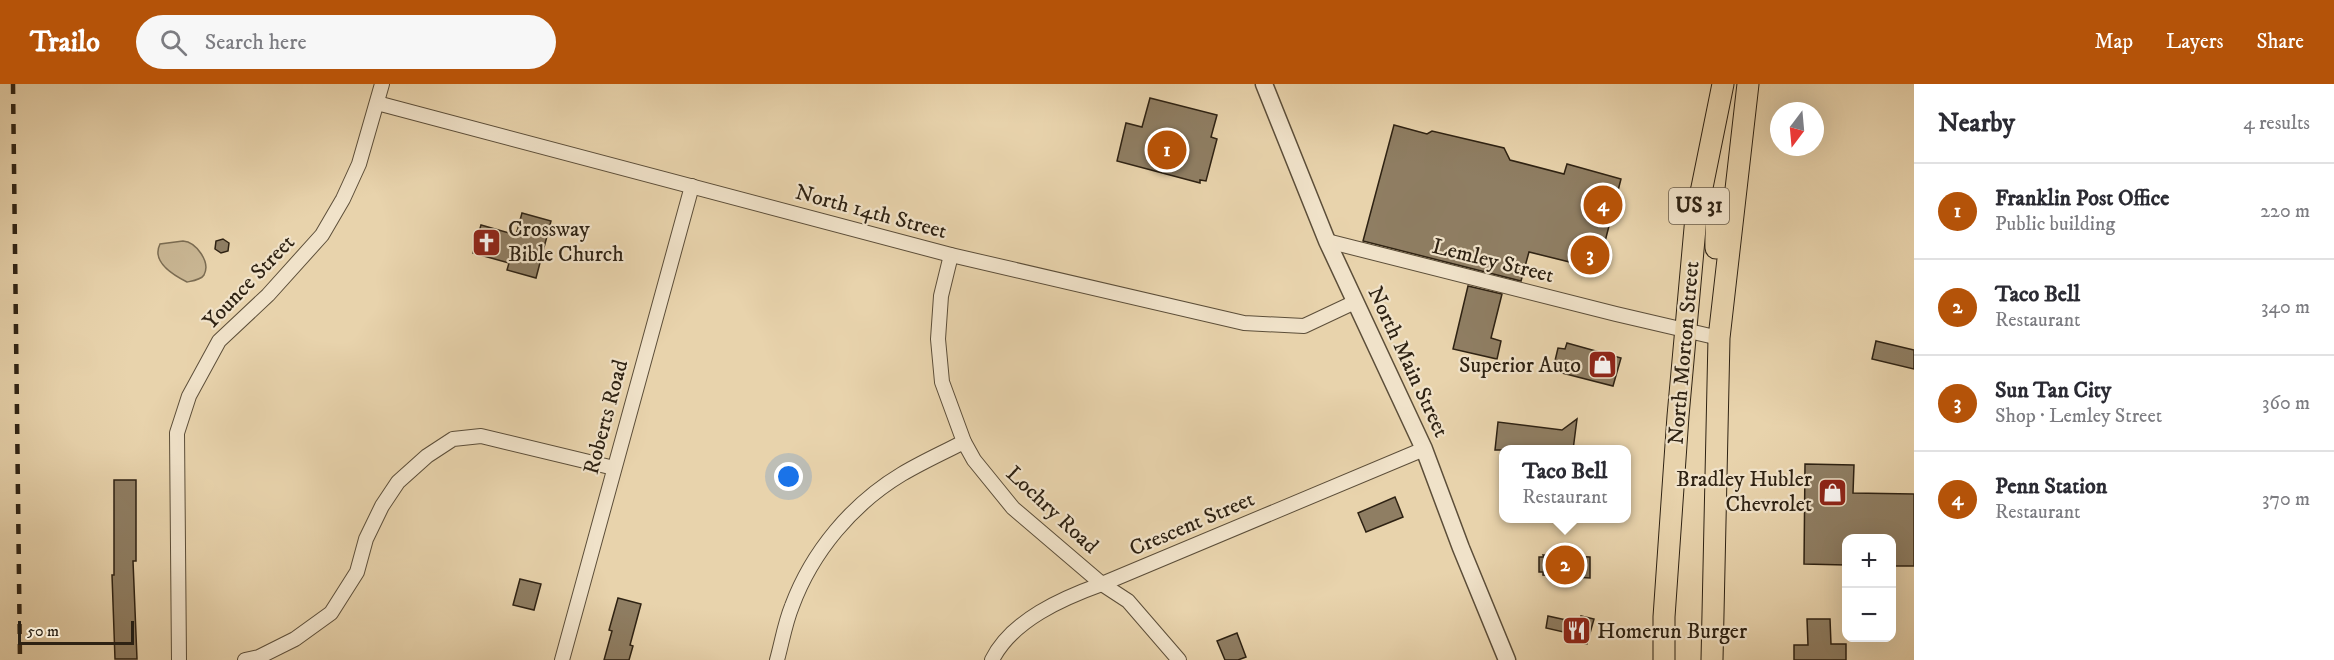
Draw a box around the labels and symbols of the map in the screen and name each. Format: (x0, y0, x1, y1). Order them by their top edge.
north arrow (1770, 102, 1824, 156)
pin: 1 (1148, 128, 1186, 172)
street label: North 14th Street (792, 179, 950, 245)
pin: 4 (1584, 182, 1622, 228)
road number: US 31 (1669, 188, 1729, 224)
place label: Crossway Bible Church (508, 216, 624, 268)
church icon: Crossway Bible Church (471, 226, 503, 258)
street label: Younce Street (197, 229, 301, 335)
pin: 3 (1570, 232, 1610, 278)
street label: Lemley Street (1429, 233, 1557, 289)
street label: North Morton Street (1663, 260, 1705, 446)
street label: North Main Street (1361, 282, 1455, 442)
shop icon: Superior Auto (1586, 349, 1618, 381)
place label: Superior Auto (1459, 352, 1581, 379)
street label: Roberts Road (578, 357, 634, 477)
street label: Lochry Road (1000, 460, 1104, 560)
your location (774, 462, 803, 491)
place label: Bradley Hubler Chevrolet (1676, 466, 1813, 518)
shop icon: Bradley Hubler Chevrolet (1817, 476, 1849, 508)
street label: Crescent Street (1126, 486, 1258, 562)
pin: 2 (1546, 542, 1584, 588)
restaurant icon: Homerun Burger (1560, 615, 1592, 647)
scale bar (18, 618, 134, 646)
place label: Homerun Burger (1597, 618, 1748, 645)

